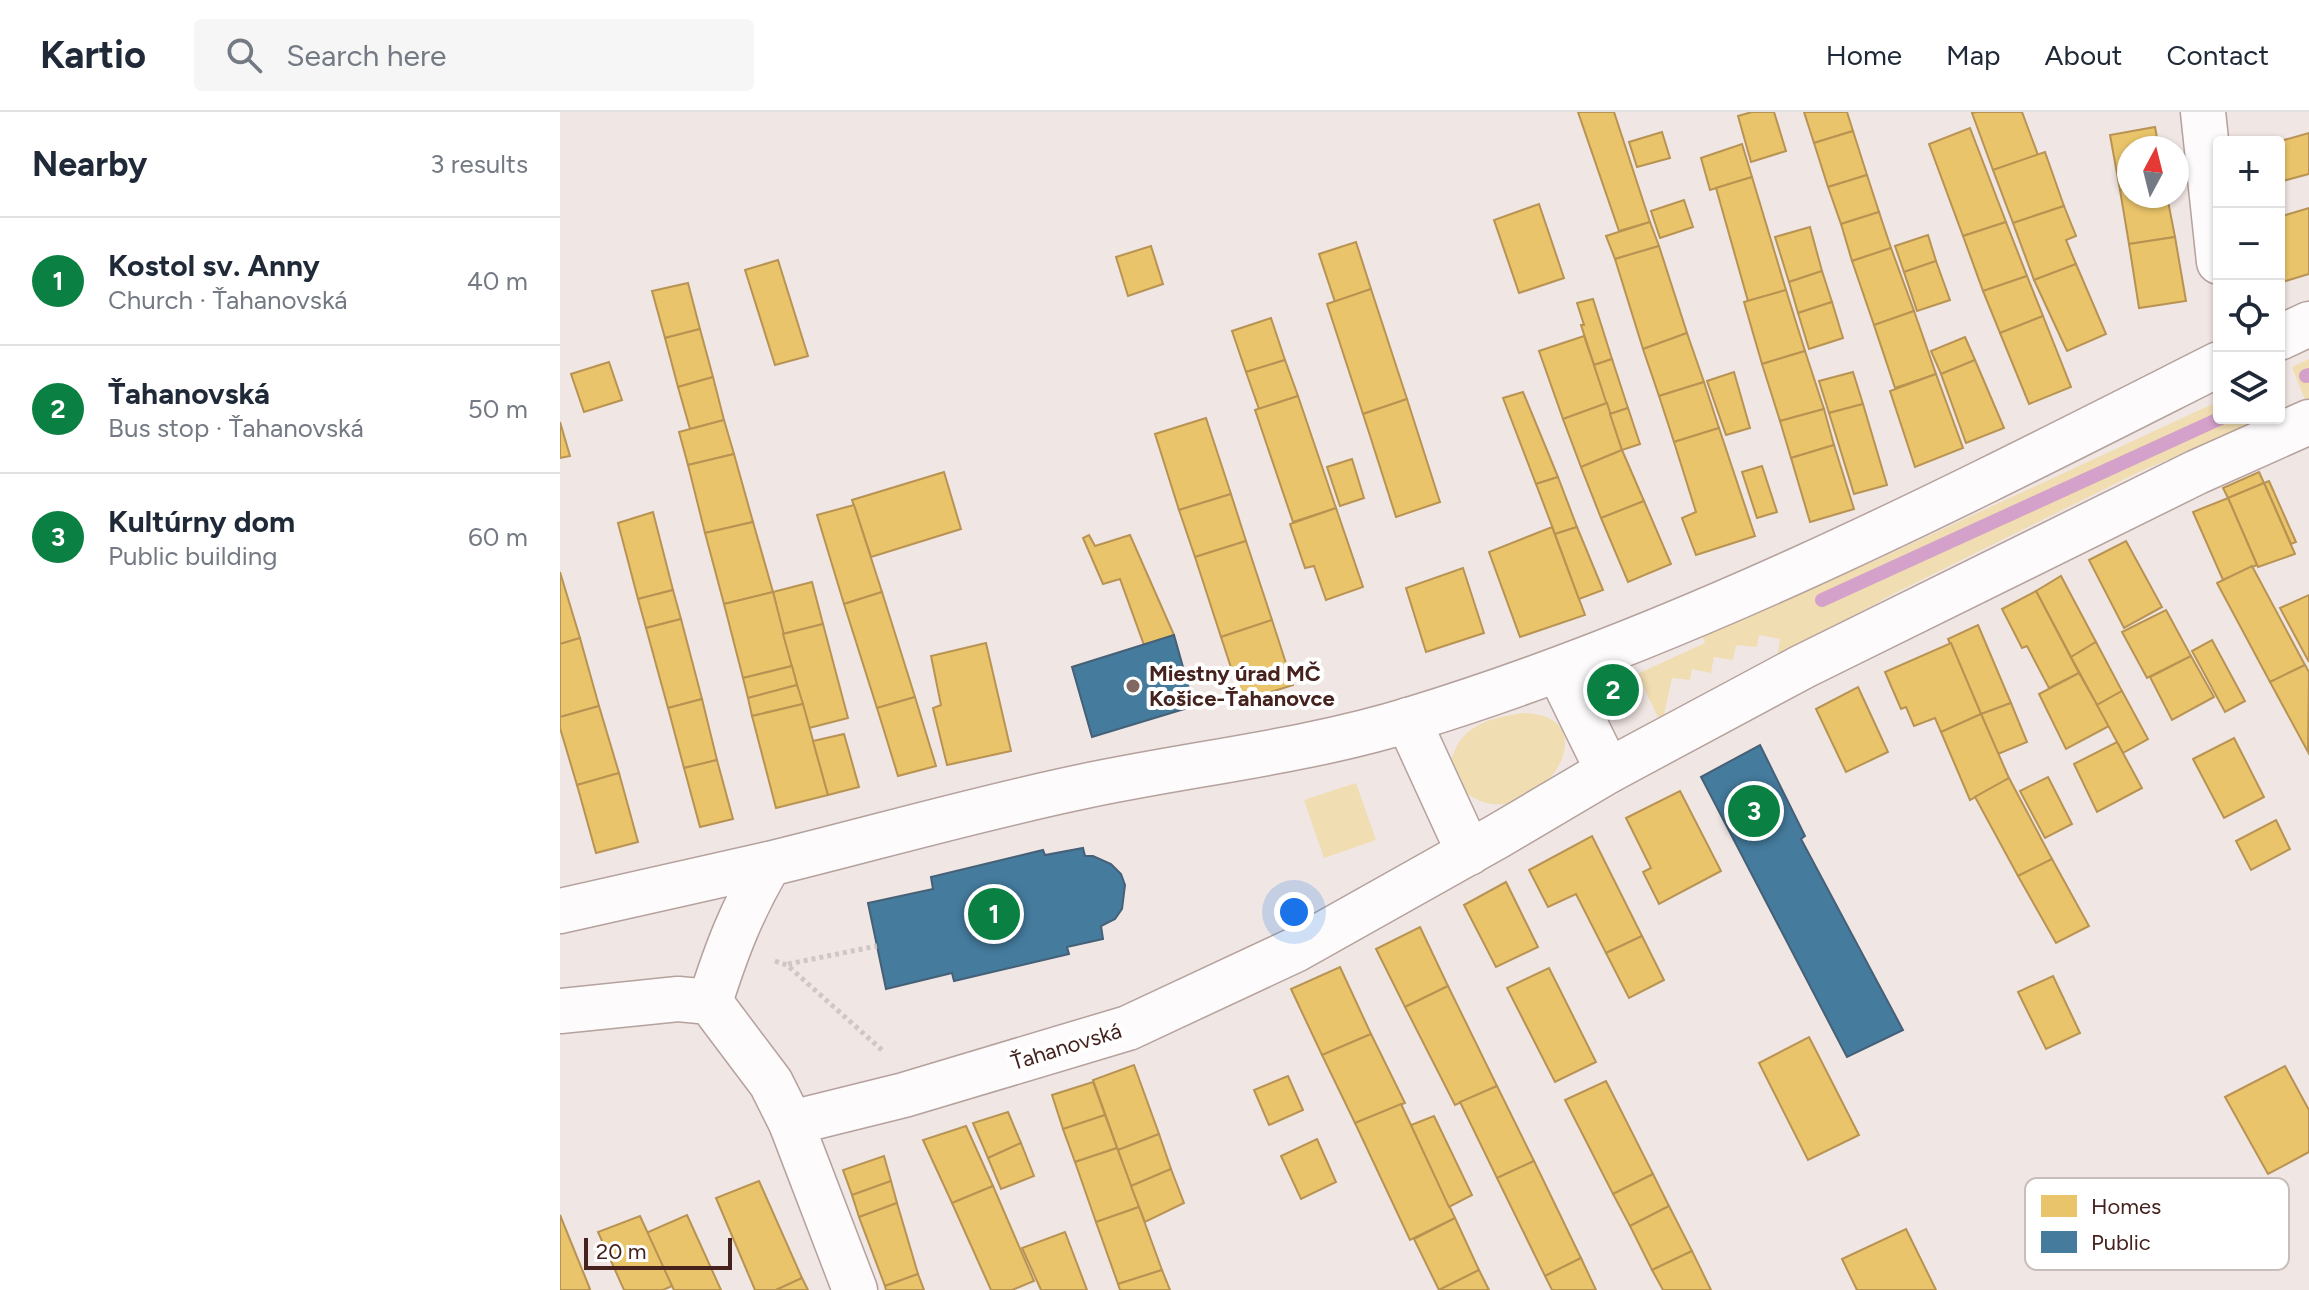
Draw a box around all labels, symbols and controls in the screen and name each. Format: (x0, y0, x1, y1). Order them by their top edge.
search box (194, 19, 754, 91)
text: Kartio (40, 32, 146, 78)
icon: search (222, 33, 266, 77)
text: Search here (286, 37, 446, 74)
text: Home (1826, 38, 1902, 72)
text: Map (1946, 38, 2001, 72)
text: About (2045, 38, 2122, 72)
text: Contact (2166, 38, 2269, 72)
north arrow (2117, 136, 2189, 208)
map controls (2213, 136, 2285, 424)
button: + (2213, 136, 2285, 208)
text: Nearby (32, 144, 147, 185)
text: 3 results (430, 148, 528, 180)
button: − (2213, 208, 2285, 280)
text: Kostol sv. Anny (108, 247, 320, 284)
text: 1 (53, 265, 63, 297)
text: 40 m (467, 265, 528, 297)
button: locate (2213, 280, 2285, 352)
text: Church · Ťahanovská (108, 284, 348, 316)
button: layers (2213, 352, 2285, 424)
text: Ťahanovská (108, 375, 270, 412)
text: 2 (50, 393, 66, 425)
text: 50 m (468, 393, 528, 425)
text: Bus stop · Ťahanovská (108, 412, 364, 444)
text: Kultúrny dom (108, 503, 295, 540)
text: 3 (51, 521, 65, 553)
text: 60 m (468, 521, 528, 553)
text: Public building (108, 540, 277, 572)
place label: Miestny úrad MČ Košice-Ťahanovce (1149, 660, 1335, 712)
pin: 2 (1587, 660, 1639, 720)
marker: Miestny úrad MČ Košice-Ťahanovce (1124, 677, 1142, 695)
pin: 3 (1728, 781, 1780, 841)
pin: 1 (968, 884, 1020, 944)
your location (1274, 892, 1314, 932)
street label: Ťahanovská (1008, 1017, 1125, 1076)
legend (2025, 1178, 2289, 1270)
text: Homes (2091, 1193, 2161, 1220)
text: Public (2091, 1229, 2151, 1256)
scale bar (584, 1234, 732, 1270)
text: 20 m (596, 1238, 647, 1265)

